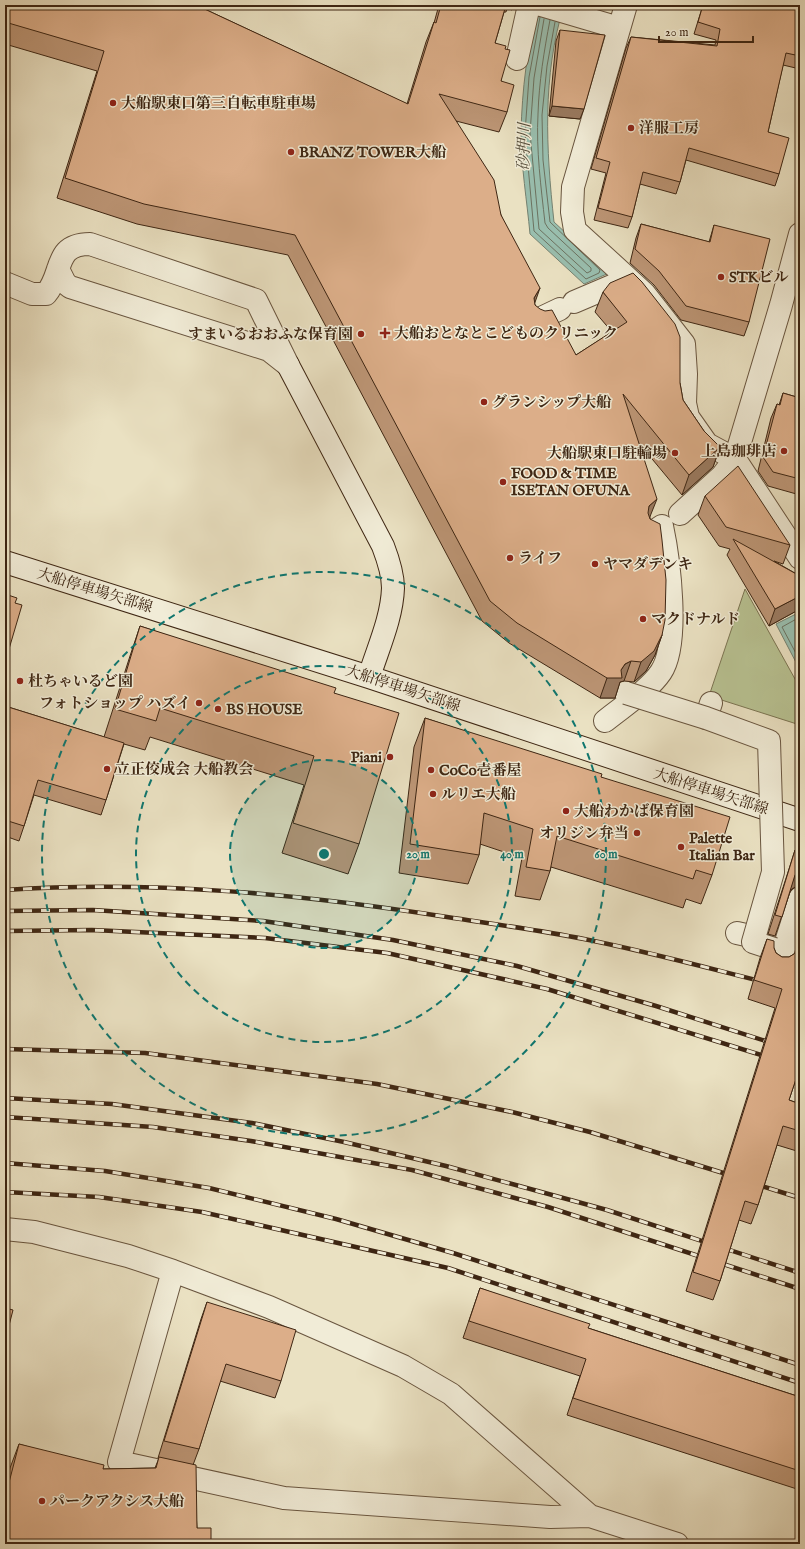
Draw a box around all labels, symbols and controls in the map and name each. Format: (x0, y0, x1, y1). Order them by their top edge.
scale bar (659, 18, 753, 44)
text: 20 m (665, 25, 688, 40)
place label: 大船駅東口第三自転車駐車場 (121, 94, 316, 113)
marker: 大船駅東口第三自転車駐車場 (108, 98, 118, 108)
place label: 洋服工房 (639, 119, 699, 138)
water label: 砂押川 (515, 121, 535, 171)
marker: 洋服工房 (626, 123, 636, 133)
place label: BRANZ TOWER大船 (299, 143, 446, 162)
marker: BRANZ TOWER大船 (286, 147, 296, 157)
place label: STKビル (729, 268, 788, 287)
marker: STKビル (716, 272, 726, 282)
place label: 大船おとなとこどものクリニック (394, 324, 618, 343)
place label: すまいるおおふな保育園 (188, 325, 353, 344)
marker: 大船おとなとこどものクリニック (379, 327, 391, 339)
marker: すまいるおおふな保育園 (356, 329, 366, 339)
place label: グランシップ大船 (492, 393, 611, 412)
marker: グランシップ大船 (479, 397, 489, 407)
place label: 上島珈琲店 (701, 442, 776, 461)
place label: 大船駅東口駐輪場 (547, 444, 667, 463)
marker: 上島珈琲店 (779, 446, 789, 456)
marker: 大船駅東口駐輪場 (670, 448, 680, 458)
place label: FOOD & TIME ISETAN OFUNA (511, 464, 631, 500)
marker: FOOD & TIME ISETAN OFUNA (498, 477, 508, 487)
place label: ライフ (518, 549, 562, 568)
marker: ライフ (505, 553, 515, 563)
place label: ヤマダデンキ (603, 555, 693, 574)
marker: ヤマダデンキ (590, 559, 600, 569)
street label: 大船停車場矢部線 (35, 564, 155, 617)
place label: マクドナルド (651, 610, 740, 629)
marker: マクドナルド (638, 614, 648, 624)
street label: 大船停車場矢部線 (343, 661, 463, 716)
place label: 杜ちゃいるど園 (28, 672, 133, 691)
marker: 杜ちゃいるど園 (15, 676, 25, 686)
place label: フォトショップ ハズイ (39, 694, 191, 713)
marker: フォトショップ ハズイ (194, 698, 204, 708)
place label: BS HOUSE (226, 700, 303, 719)
marker: BS HOUSE (213, 704, 223, 714)
place label: Piani (351, 748, 382, 767)
marker: Piani (385, 752, 395, 762)
place label: 立正佼成会 大船教会 (115, 760, 253, 779)
place label: CoCo壱番屋 (439, 761, 522, 780)
marker: 立正佼成会 大船教会 (102, 764, 112, 774)
street label: 大船停車場矢部線 (651, 764, 771, 819)
marker: CoCo壱番屋 (426, 765, 436, 775)
place label: ルリエ大船 (441, 785, 516, 804)
marker: ルリエ大船 (428, 789, 438, 799)
place label: 大船わかば保育園 (574, 802, 694, 821)
marker: 大船わかば保育園 (561, 806, 571, 816)
place label: オリジン弁当 (539, 824, 629, 843)
marker: オリジン弁当 (632, 828, 642, 838)
place label: Palette Italian Bar (689, 829, 755, 865)
marker: Palette Italian Bar (676, 842, 686, 852)
centre of rings (317, 847, 331, 861)
text: 20 m (406, 847, 430, 862)
text: 40 m (500, 847, 525, 862)
text: 60 m (595, 847, 618, 862)
place label: パークアクシス大船 (50, 1492, 184, 1511)
marker: パークアクシス大船 (37, 1496, 47, 1506)

